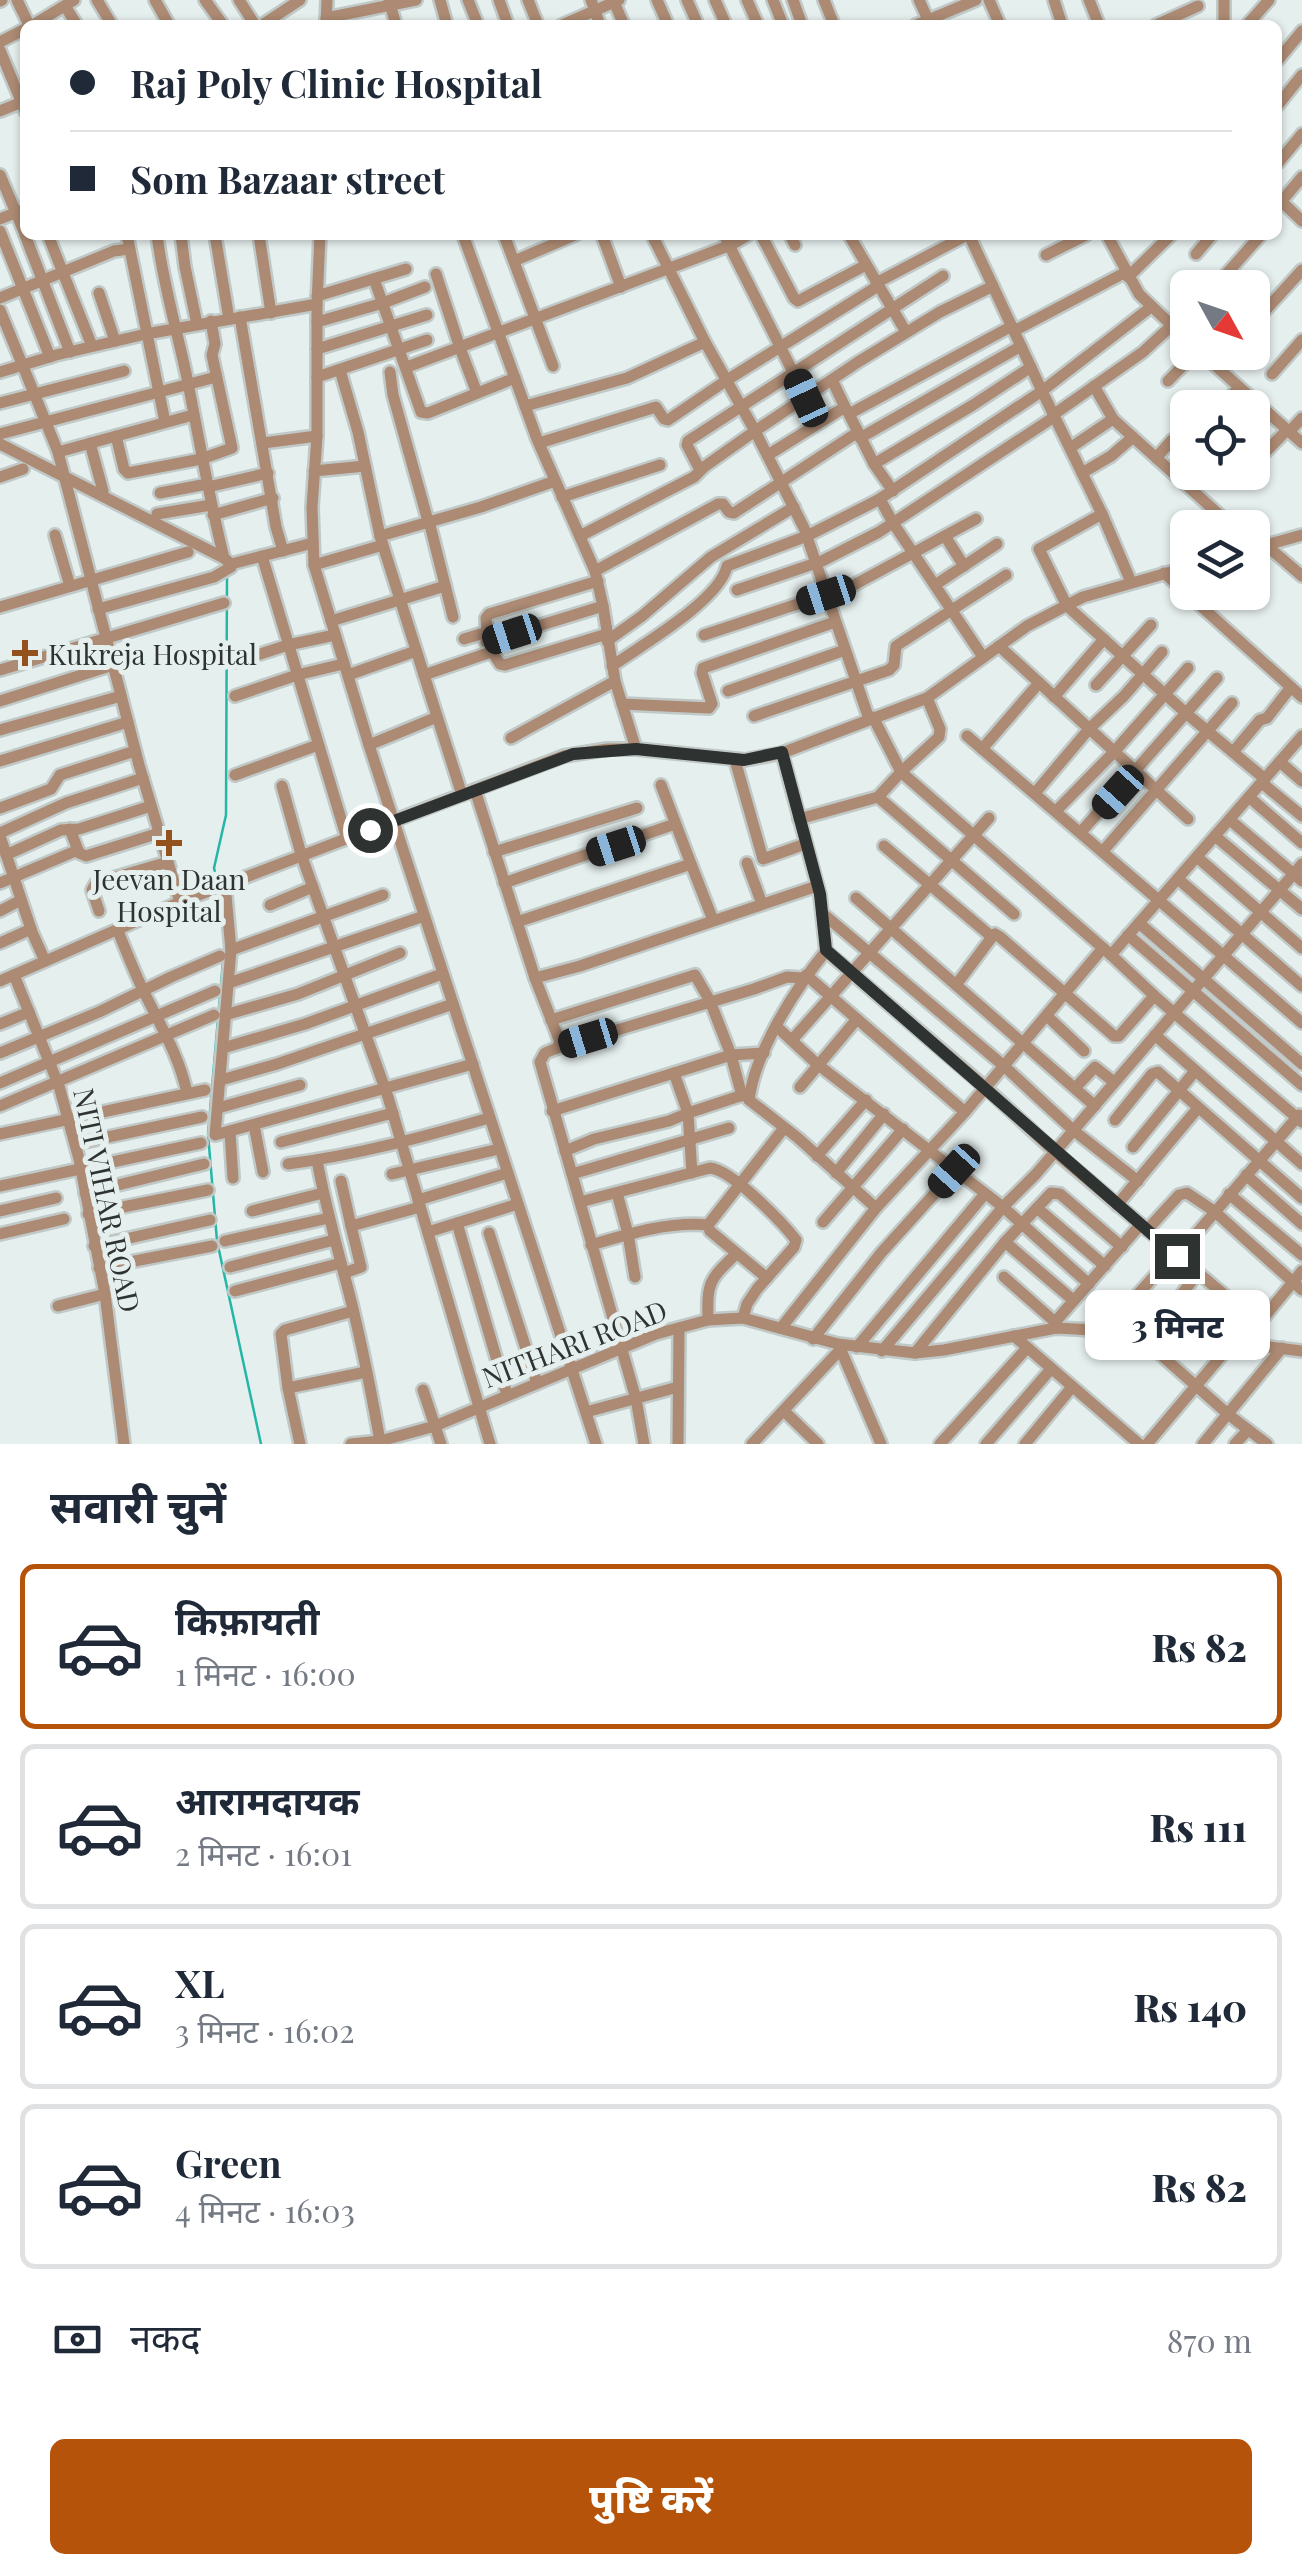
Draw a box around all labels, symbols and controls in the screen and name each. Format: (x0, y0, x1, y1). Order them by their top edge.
text: Raj Poly Clinic Hospital (130, 57, 542, 108)
text: Som Bazaar street (130, 153, 445, 204)
north arrow (1170, 270, 1270, 370)
map controls (1170, 270, 1270, 610)
car (780, 364, 832, 432)
button: locate (1170, 390, 1270, 490)
button: layers (1170, 510, 1270, 610)
car (793, 571, 859, 619)
car (479, 610, 545, 658)
place label: Kukreja Hospital (48, 635, 257, 672)
marker: Kukreja Hospital (12, 640, 38, 666)
car (1087, 760, 1149, 824)
route start (348, 808, 393, 853)
car (583, 822, 649, 870)
marker: Jeevan Daan Hospital (156, 830, 182, 856)
place label: Jeevan Daan Hospital (92, 860, 246, 929)
car (555, 1015, 621, 1061)
street label: NITI VIHAR ROAD (66, 1085, 150, 1315)
car (923, 1139, 985, 1203)
route end (1155, 1234, 1200, 1279)
street label: NITHARI ROAD (476, 1291, 672, 1395)
callout: 3 मिनट (1084, 1291, 1270, 1361)
text: 3 मिनट (1132, 1303, 1223, 1346)
text: सवारी चुनें (50, 1474, 226, 1534)
text: किफ़ायती (175, 1594, 319, 1645)
icon: car (55, 1602, 145, 1692)
text: Rs 82 (1152, 1621, 1247, 1672)
text: 1 मिनट · 16:00 (175, 1651, 356, 1694)
text: आरामदायक (175, 1774, 359, 1825)
icon: car (55, 1782, 145, 1872)
text: Rs 111 (1150, 1801, 1247, 1852)
text: 2 मिनट · 16:01 (175, 1831, 352, 1874)
text: XL (175, 1957, 224, 2008)
icon: car (55, 1962, 145, 2052)
text: Rs 140 (1133, 1981, 1247, 2032)
text: 3 मिनट · 16:02 (175, 2008, 355, 2051)
text: Green (175, 2137, 282, 2188)
icon: car (55, 2142, 145, 2232)
text: Rs 82 (1152, 2161, 1247, 2212)
text: 4 मिनट · 16:03 (175, 2188, 355, 2231)
text: नकद (130, 2311, 200, 2362)
icon: cash (50, 2312, 105, 2367)
text: 870 m (1167, 2318, 1252, 2361)
button: पुष्टि करें (50, 2439, 1252, 2554)

